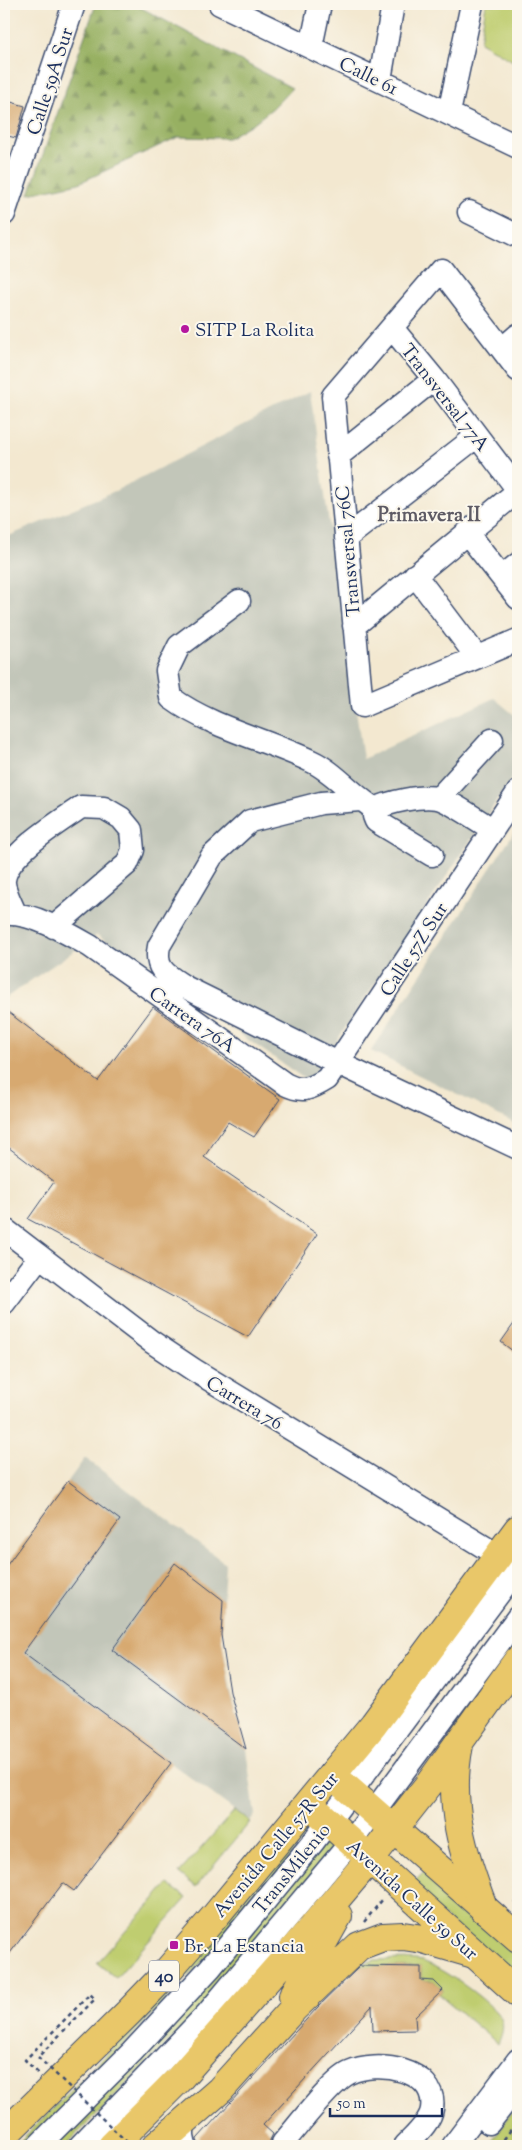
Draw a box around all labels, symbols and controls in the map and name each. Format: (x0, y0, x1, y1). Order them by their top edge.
street label: Calle 59A Sur (21, 24, 81, 139)
street label: Calle 61 (334, 51, 403, 103)
place label: SITP La Rolita (195, 318, 314, 345)
marker: SITP La Rolita (179, 323, 191, 335)
street label: Transversal 77A (393, 339, 495, 459)
street label: Transversal 76C (330, 484, 369, 617)
district label: Primavera II (378, 502, 481, 531)
street label: Calle 57Z Sur (375, 898, 456, 1003)
street label: Carrera 76A (143, 981, 241, 1061)
street label: Carrera 76 (200, 1371, 287, 1438)
street label: Avenida Calle 57R Sur (208, 1767, 346, 1924)
street label: TransMilenio (248, 1818, 338, 1921)
street label: Avenida Calle 59 Sur (339, 1834, 483, 1967)
place label: Br. La Estancia (184, 1934, 304, 1961)
marker: Br. La Estancia (168, 1939, 180, 1951)
road number: 40 (149, 1960, 179, 1992)
scale bar (330, 2085, 442, 2117)
text: 50 m (336, 2094, 366, 2115)

